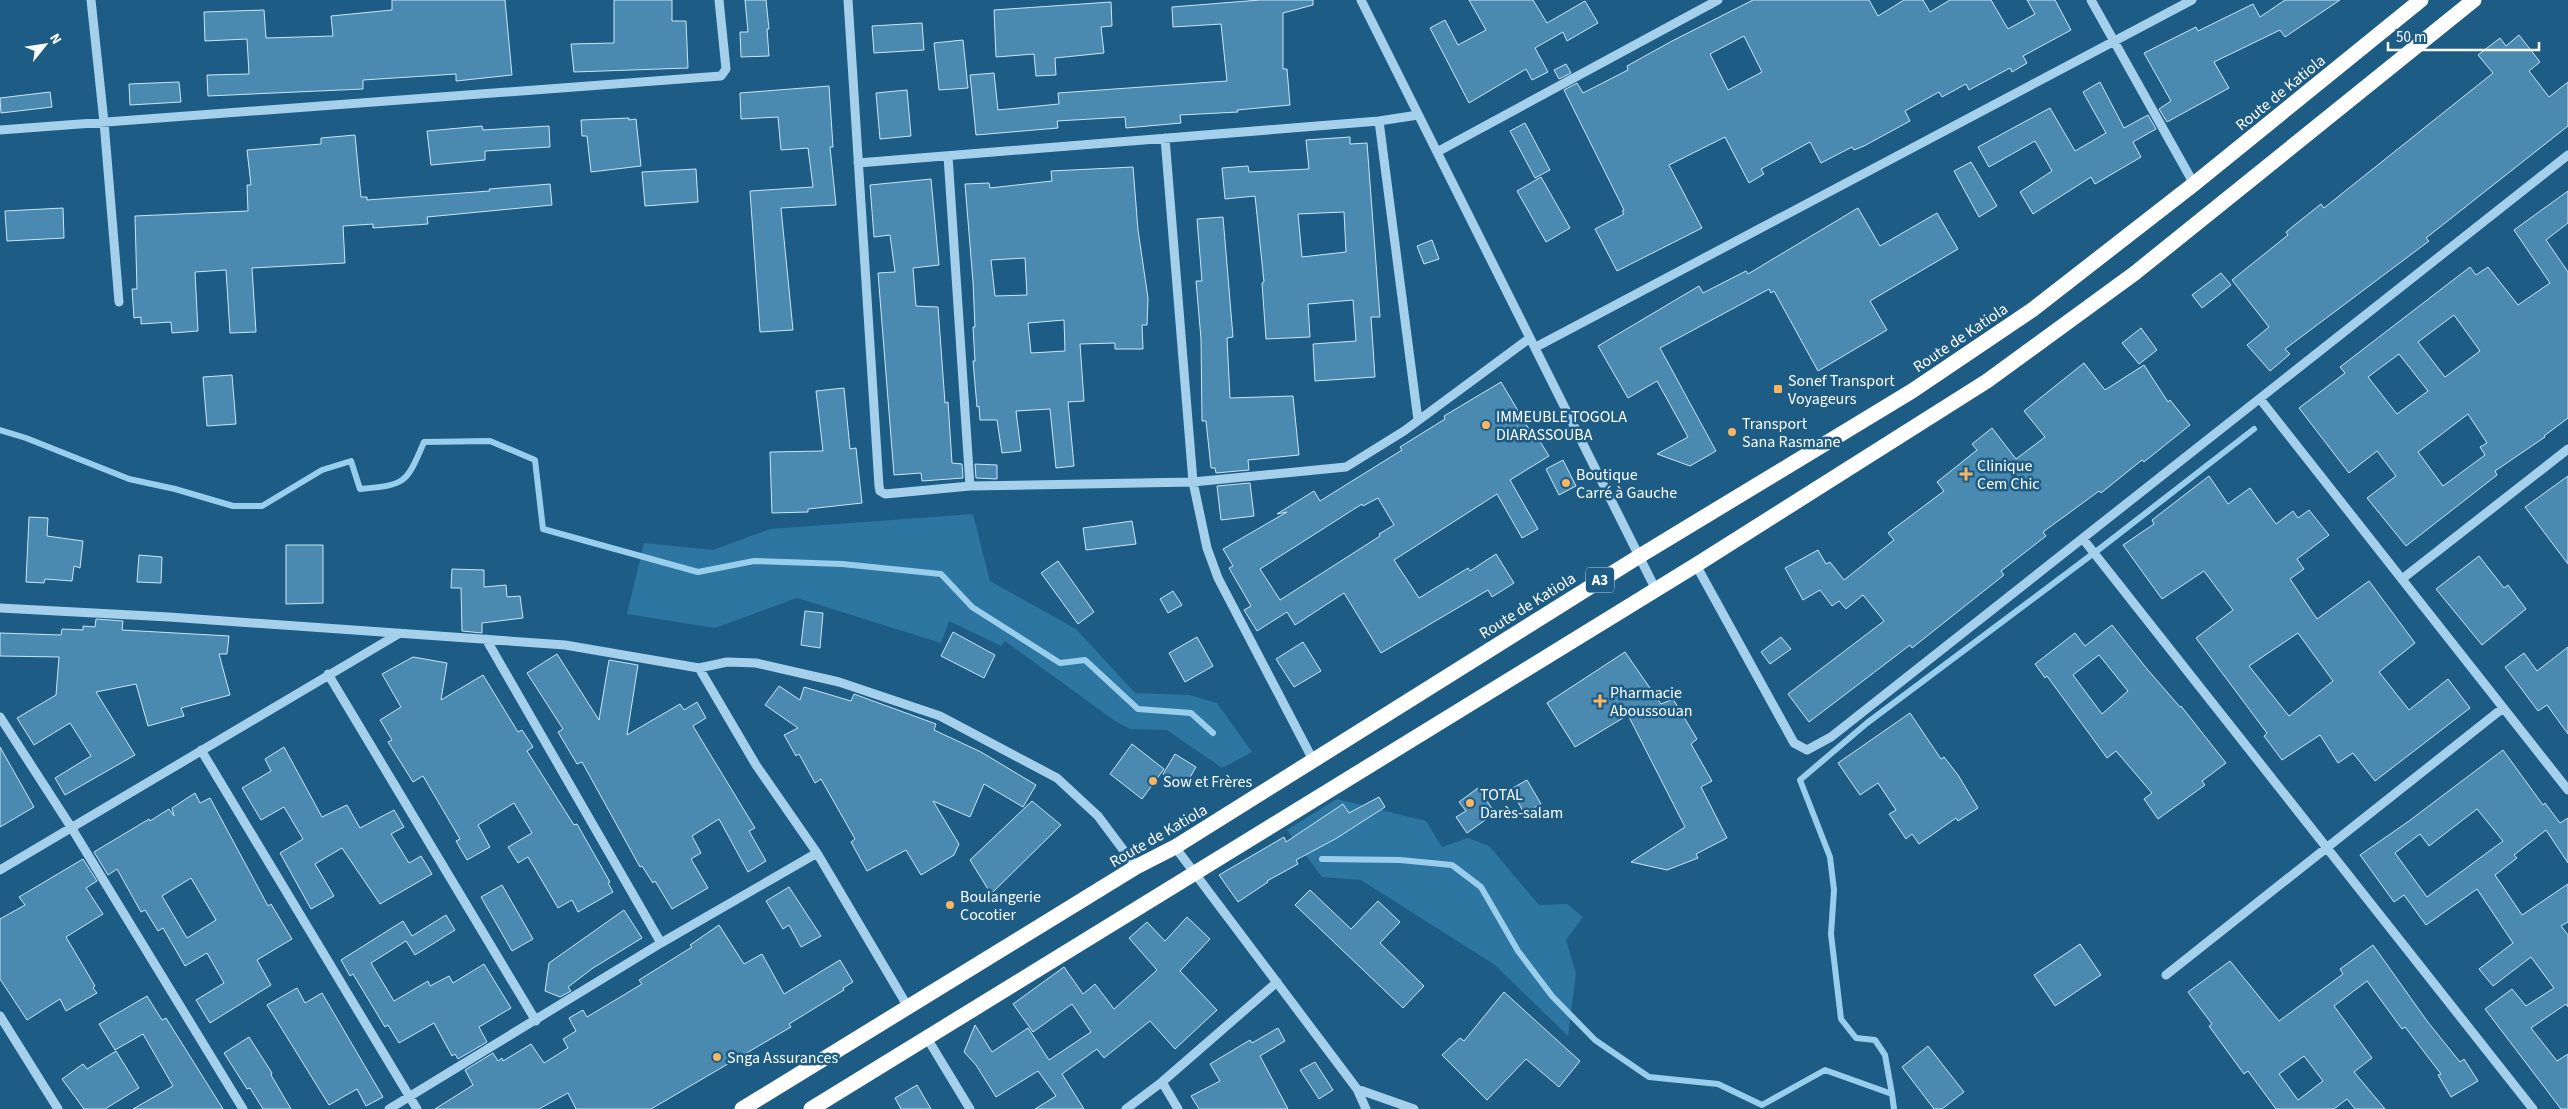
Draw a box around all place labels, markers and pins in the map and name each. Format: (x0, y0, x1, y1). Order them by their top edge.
place label: Sonef Transport Voyageurs (1788, 370, 1895, 410)
marker: Sonef Transport Voyageurs (1772, 383, 1784, 395)
place label: IMMEUBLE TOGOLA DIARASSOUBA (1496, 406, 1627, 446)
place label: Transport Sana Rasmane (1742, 413, 1841, 453)
marker: IMMEUBLE TOGOLA DIARASSOUBA (1480, 419, 1492, 431)
marker: Transport Sana Rasmane (1726, 426, 1738, 438)
place label: Clinique Cem Chic (1977, 455, 2040, 495)
place label: Boutique Carré à Gauche (1576, 464, 1677, 504)
marker: Clinique Cem Chic (1959, 467, 1973, 481)
marker: Boutique Carré à Gauche (1560, 477, 1572, 489)
place label: Pharmacie Aboussouan (1610, 682, 1693, 722)
marker: Pharmacie Aboussouan (1594, 695, 1606, 707)
place label: Sow et Frères (1163, 771, 1252, 793)
marker: Sow et Frères (1147, 775, 1159, 787)
place label: TOTAL Darès-salam (1480, 784, 1563, 824)
marker: TOTAL Darès-salam (1464, 797, 1476, 809)
place label: Boulangerie Cocotier (960, 886, 1041, 926)
marker: Boulangerie Cocotier (944, 899, 956, 911)
place label: Snga Assurances (727, 1047, 838, 1069)
marker: Snga Assurances (711, 1051, 723, 1063)

